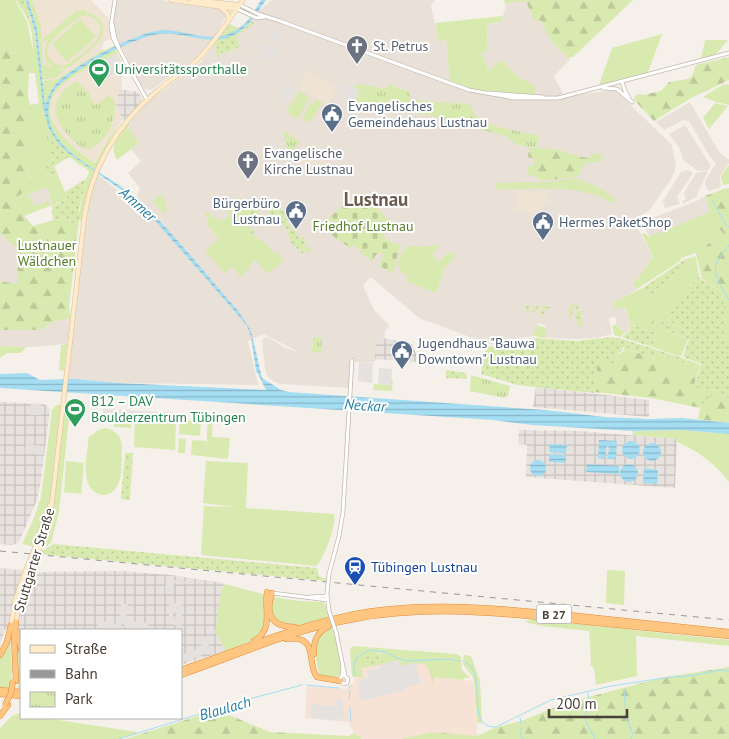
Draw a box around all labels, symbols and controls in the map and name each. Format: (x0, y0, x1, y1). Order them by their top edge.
church icon: St. Petrus (345, 34, 369, 65)
place label: St. Petrus (373, 37, 429, 55)
sports icon: Universitätssporthalle (87, 57, 111, 88)
place label: Universitätssporthalle (115, 60, 247, 78)
place label: Evangelisches Gemeindehaus Lustnau (348, 97, 487, 131)
public building icon: Evangelisches Gemeindehaus Lustnau (320, 102, 344, 133)
place label: Evangelische Kirche Lustnau (264, 144, 353, 178)
church icon: Evangelische Kirche Lustnau (236, 149, 260, 180)
water label: Ammer (115, 182, 161, 226)
district label: Lustnau (344, 187, 408, 211)
place label: Bürgerbüro Lustnau (213, 194, 280, 228)
public building icon: Bürgerbüro Lustnau (284, 199, 308, 230)
public building icon: Hermes PaketShop (531, 210, 555, 241)
place label: Hermes PaketShop (559, 213, 671, 231)
park label: Friedhof Lustnau (313, 217, 413, 235)
park label: Lustnauer Wäldchen (17, 236, 77, 270)
place label: Jugendhaus "Bauwa Downtown" Lustnau (417, 334, 537, 368)
public building icon: Jugendhaus "Bauwa Downtown" Lustnau (390, 339, 414, 370)
place label: B12 – DAV Boulderzentrum Tübingen (91, 392, 246, 426)
water label: Neckar (344, 394, 387, 416)
sports icon: B12 – DAV Boulderzentrum Tübingen (63, 397, 87, 428)
street label: Stuttgarter Straße (10, 506, 58, 614)
station icon: Tübingen Lustnau (343, 555, 367, 586)
place label: Tübingen Lustnau (371, 558, 478, 576)
road number: B 27 (536, 604, 572, 624)
legend (20, 629, 182, 719)
text: Straße (65, 639, 107, 658)
text: Bahn (65, 664, 98, 683)
scale bar (549, 686, 626, 718)
text: Park (65, 689, 93, 708)
water label: Blaulach (197, 692, 253, 724)
text: 200 m (556, 694, 597, 713)

